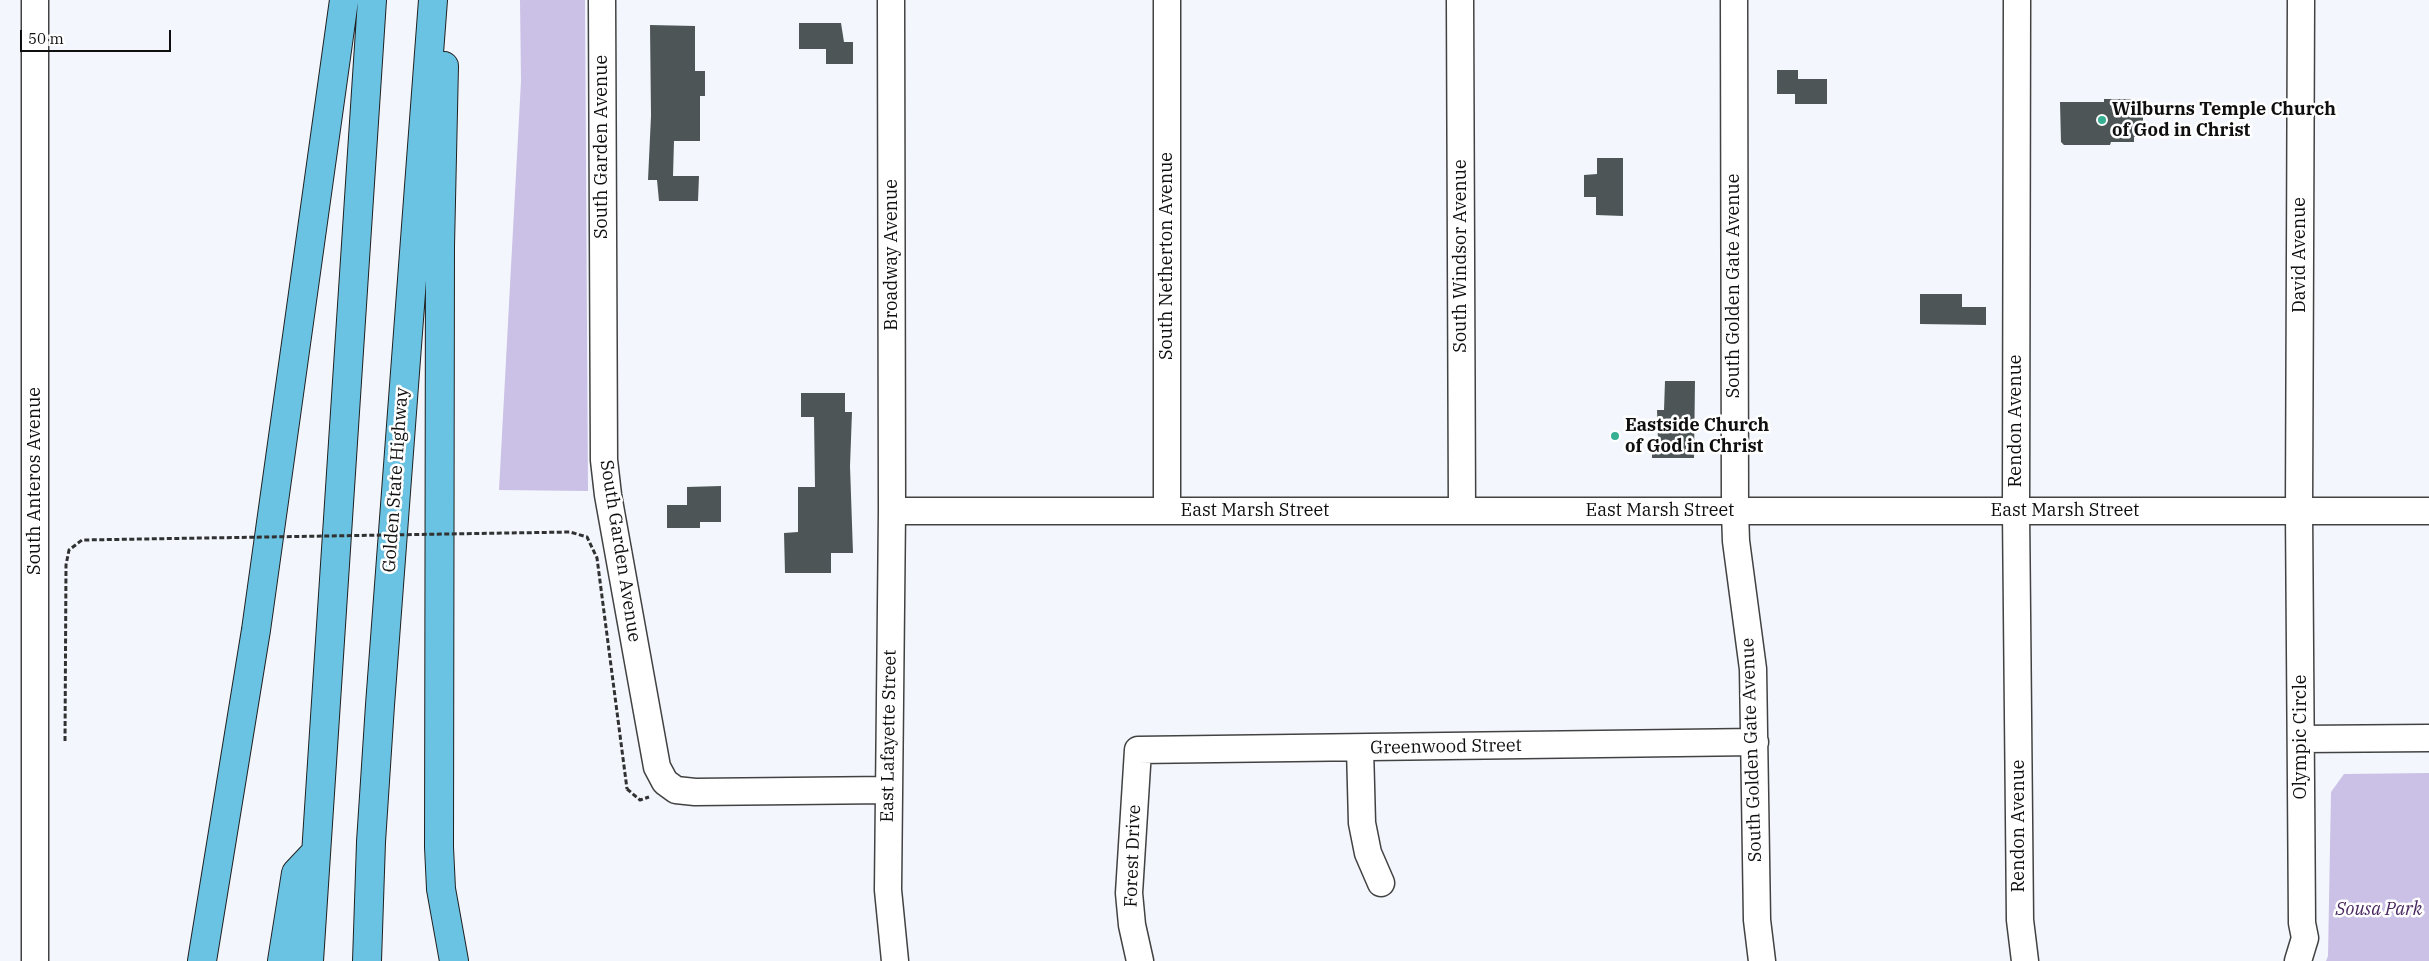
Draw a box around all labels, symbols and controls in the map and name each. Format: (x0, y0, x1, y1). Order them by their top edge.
scale bar (22, 20, 174, 52)
text: 50 m (28, 29, 64, 48)
street label: South Garden Avenue (591, 55, 613, 239)
place label: Wilburns Temple Church of God in Christ (2112, 99, 2336, 142)
marker: Wilburns Temple Church of God in Christ (2096, 114, 2108, 126)
street label: South Netherton Avenue (1156, 152, 1178, 360)
street label: South Windsor Avenue (1450, 159, 1472, 353)
street label: South Golden Gate Avenue (1723, 174, 1745, 398)
street label: Broadway Avenue (881, 179, 903, 331)
street label: David Avenue (2289, 197, 2311, 313)
street label: Rendon Avenue (2005, 354, 2027, 488)
street label: South Anteros Avenue (24, 387, 46, 575)
street label: Golden State Highway (379, 387, 413, 573)
place label: Eastside Church of God in Christ (1625, 415, 1769, 458)
marker: Eastside Church of God in Christ (1609, 430, 1621, 442)
street label: South Garden Avenue (595, 458, 645, 644)
street label: East Marsh Street (1181, 500, 1329, 522)
street label: East Marsh Street (1586, 500, 1734, 522)
street label: East Marsh Street (1991, 500, 2139, 522)
street label: South Golden Gate Avenue (1737, 637, 1767, 863)
street label: East Lafayette Street (877, 649, 901, 823)
street label: Olympic Circle (2290, 675, 2312, 799)
street label: Greenwood Street (1370, 735, 1522, 759)
street label: Rendon Avenue (2008, 759, 2030, 893)
street label: Forest Drive (1120, 804, 1146, 908)
park label: Sousa Park (2336, 899, 2422, 921)

